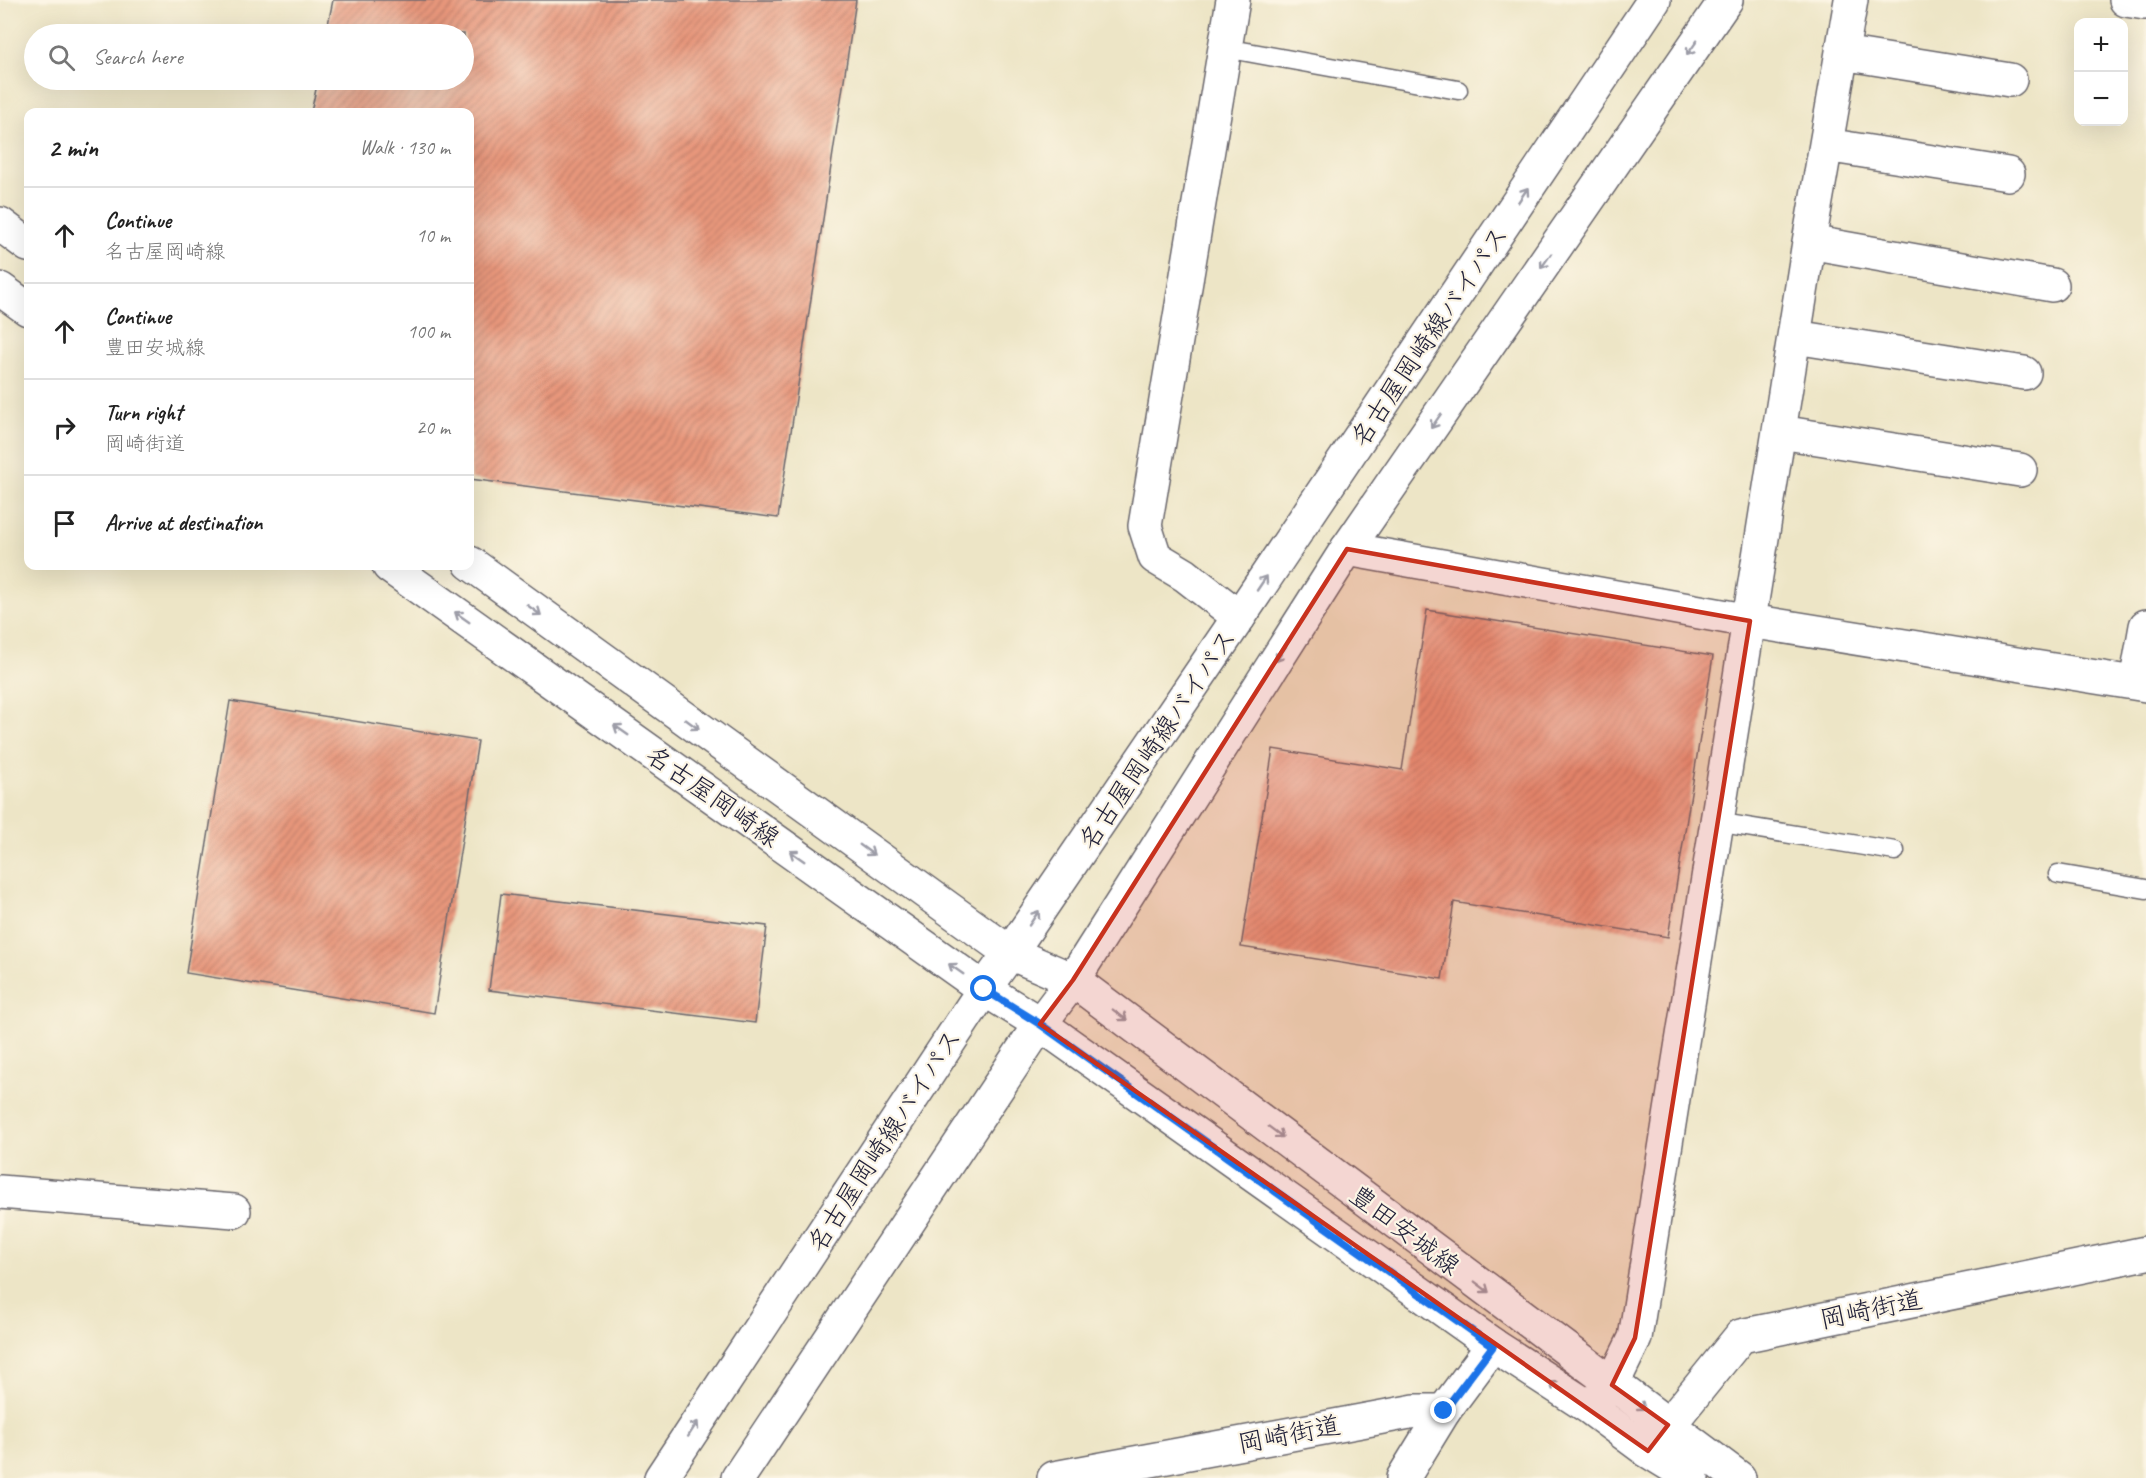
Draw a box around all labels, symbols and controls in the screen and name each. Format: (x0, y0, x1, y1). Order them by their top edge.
map controls (2074, 18, 2128, 126)
button: + (2074, 18, 2128, 72)
search box (24, 24, 474, 90)
one-way arrow (1686, 40, 1698, 56)
icon: search (45, 41, 78, 74)
text: Search here (93, 43, 183, 71)
button: − (2074, 72, 2128, 126)
text: 2 min (48, 131, 98, 164)
text: Walk · 130 m (360, 135, 450, 160)
one-way arrow (1517, 186, 1530, 203)
text: Continue (105, 207, 171, 235)
icon: ahead (48, 219, 81, 252)
street label: 名古屋岡崎線バイパス (1343, 219, 1516, 453)
text: 10 m (416, 223, 450, 248)
text: 名古屋岡崎線 (105, 239, 225, 264)
one-way arrow (1540, 252, 1552, 268)
text: Continue (105, 303, 171, 331)
icon: ahead (48, 315, 81, 348)
text: 100 m (407, 319, 450, 344)
text: 豊田安城線 (105, 335, 205, 360)
text: Turn right (105, 399, 182, 427)
icon: right (48, 411, 81, 444)
one-way arrow (1430, 413, 1442, 429)
text: 20 m (416, 415, 450, 440)
text: 岡崎街道 (105, 431, 185, 456)
icon: arrive (48, 507, 81, 540)
text: Arrive at destination (105, 509, 262, 537)
one-way arrow (1257, 575, 1269, 592)
one-way arrow (525, 603, 541, 616)
one-way arrow (454, 611, 470, 624)
street label: 名古屋岡崎線バイパス (1071, 622, 1244, 856)
one-way arrow (1275, 645, 1287, 661)
one-way arrow (684, 718, 700, 730)
one-way arrow (613, 724, 629, 737)
street label: 名古屋岡崎線 (639, 738, 786, 855)
one-way arrow (859, 844, 875, 856)
one-way arrow (789, 850, 805, 862)
one-way arrow (1029, 910, 1041, 927)
one-way arrow (948, 963, 964, 975)
route start (970, 975, 996, 1001)
one-way arrow (1112, 1008, 1128, 1021)
street label: 名古屋岡崎線バイパス (800, 1022, 969, 1258)
one-way arrow (1267, 1126, 1283, 1138)
street label: 豊田安城線 (1343, 1178, 1467, 1283)
one-way arrow (1474, 1280, 1490, 1293)
street label: 岡崎街道 (1817, 1283, 1925, 1336)
one-way arrow (1549, 1380, 1566, 1392)
route end (1430, 1397, 1456, 1423)
one-way arrow (1630, 1398, 1646, 1410)
street label: 岡崎街道 (1235, 1408, 1343, 1461)
one-way arrow (687, 1421, 699, 1438)

